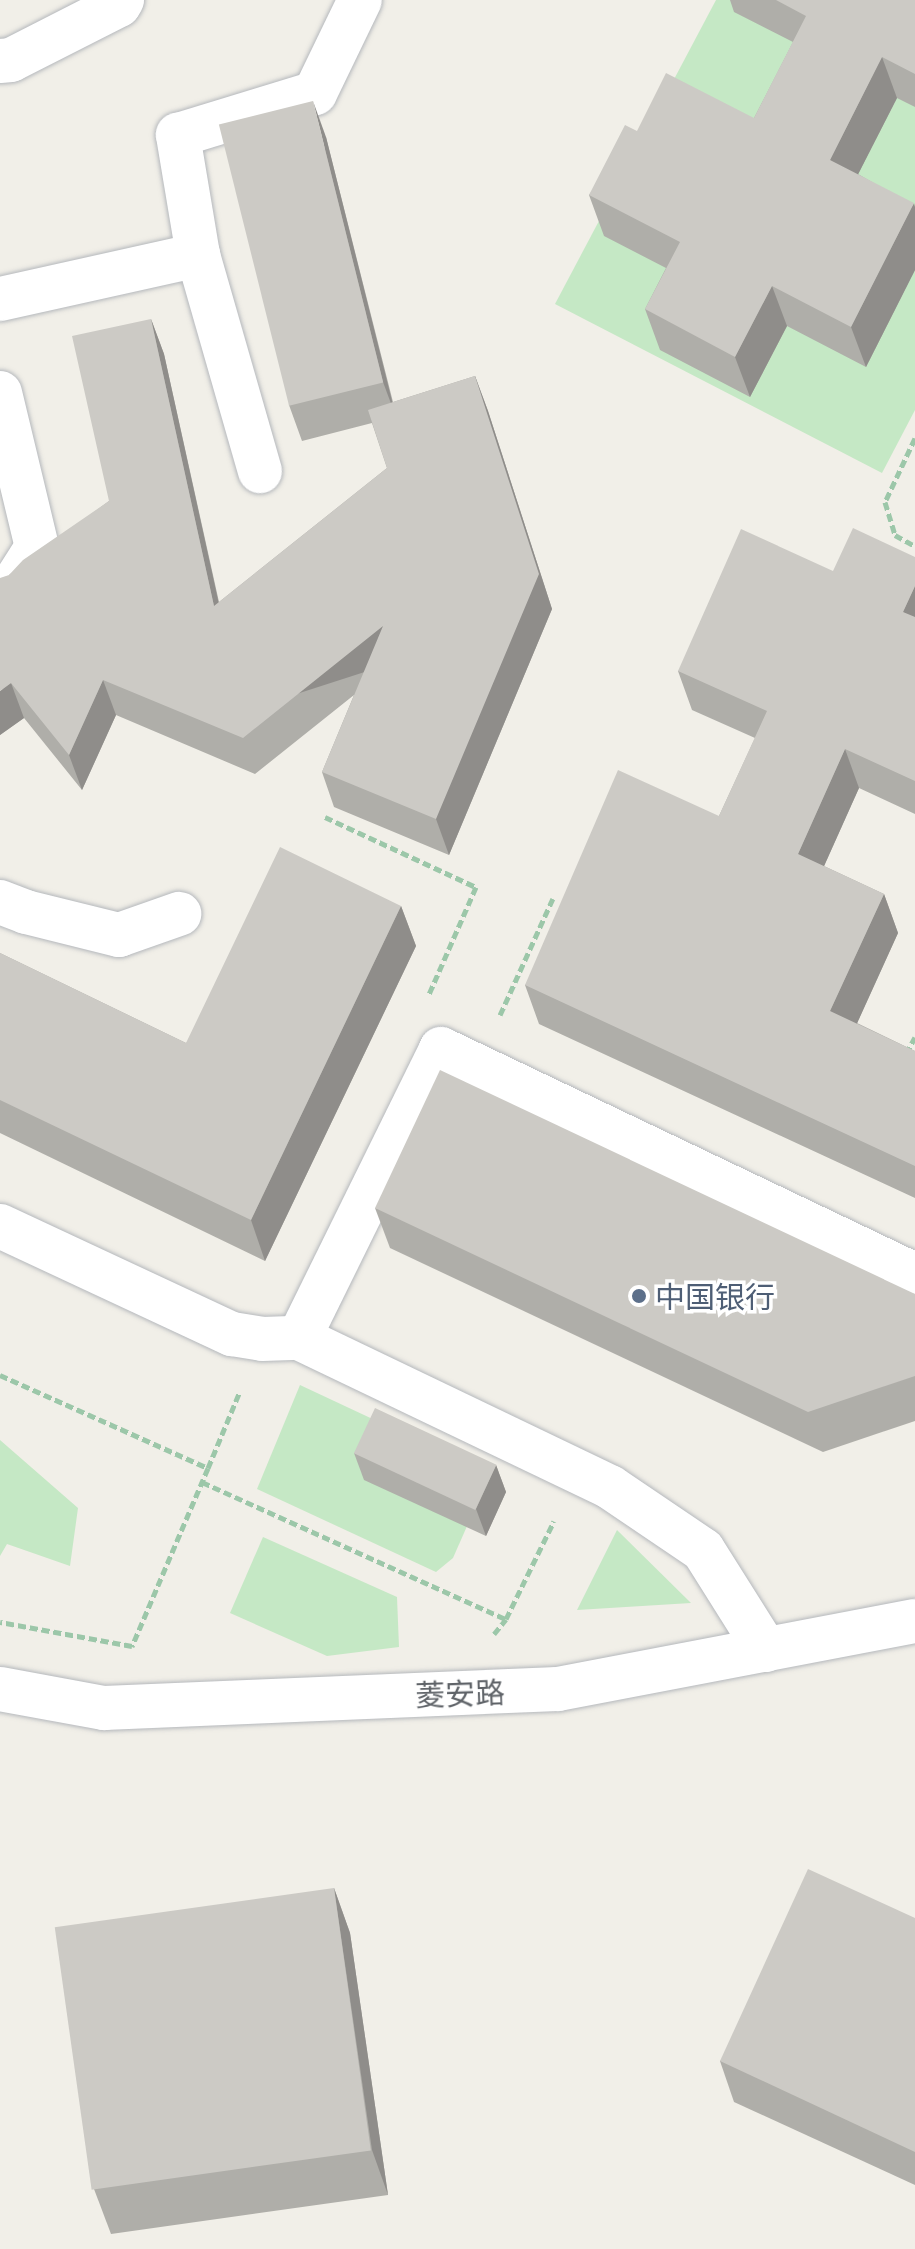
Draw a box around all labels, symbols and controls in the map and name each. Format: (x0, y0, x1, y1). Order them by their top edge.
place label: 中国银行 (655, 1278, 775, 1314)
marker: 中国银行 (630, 1287, 648, 1305)
street label: 菱安路 (414, 1673, 506, 1713)

